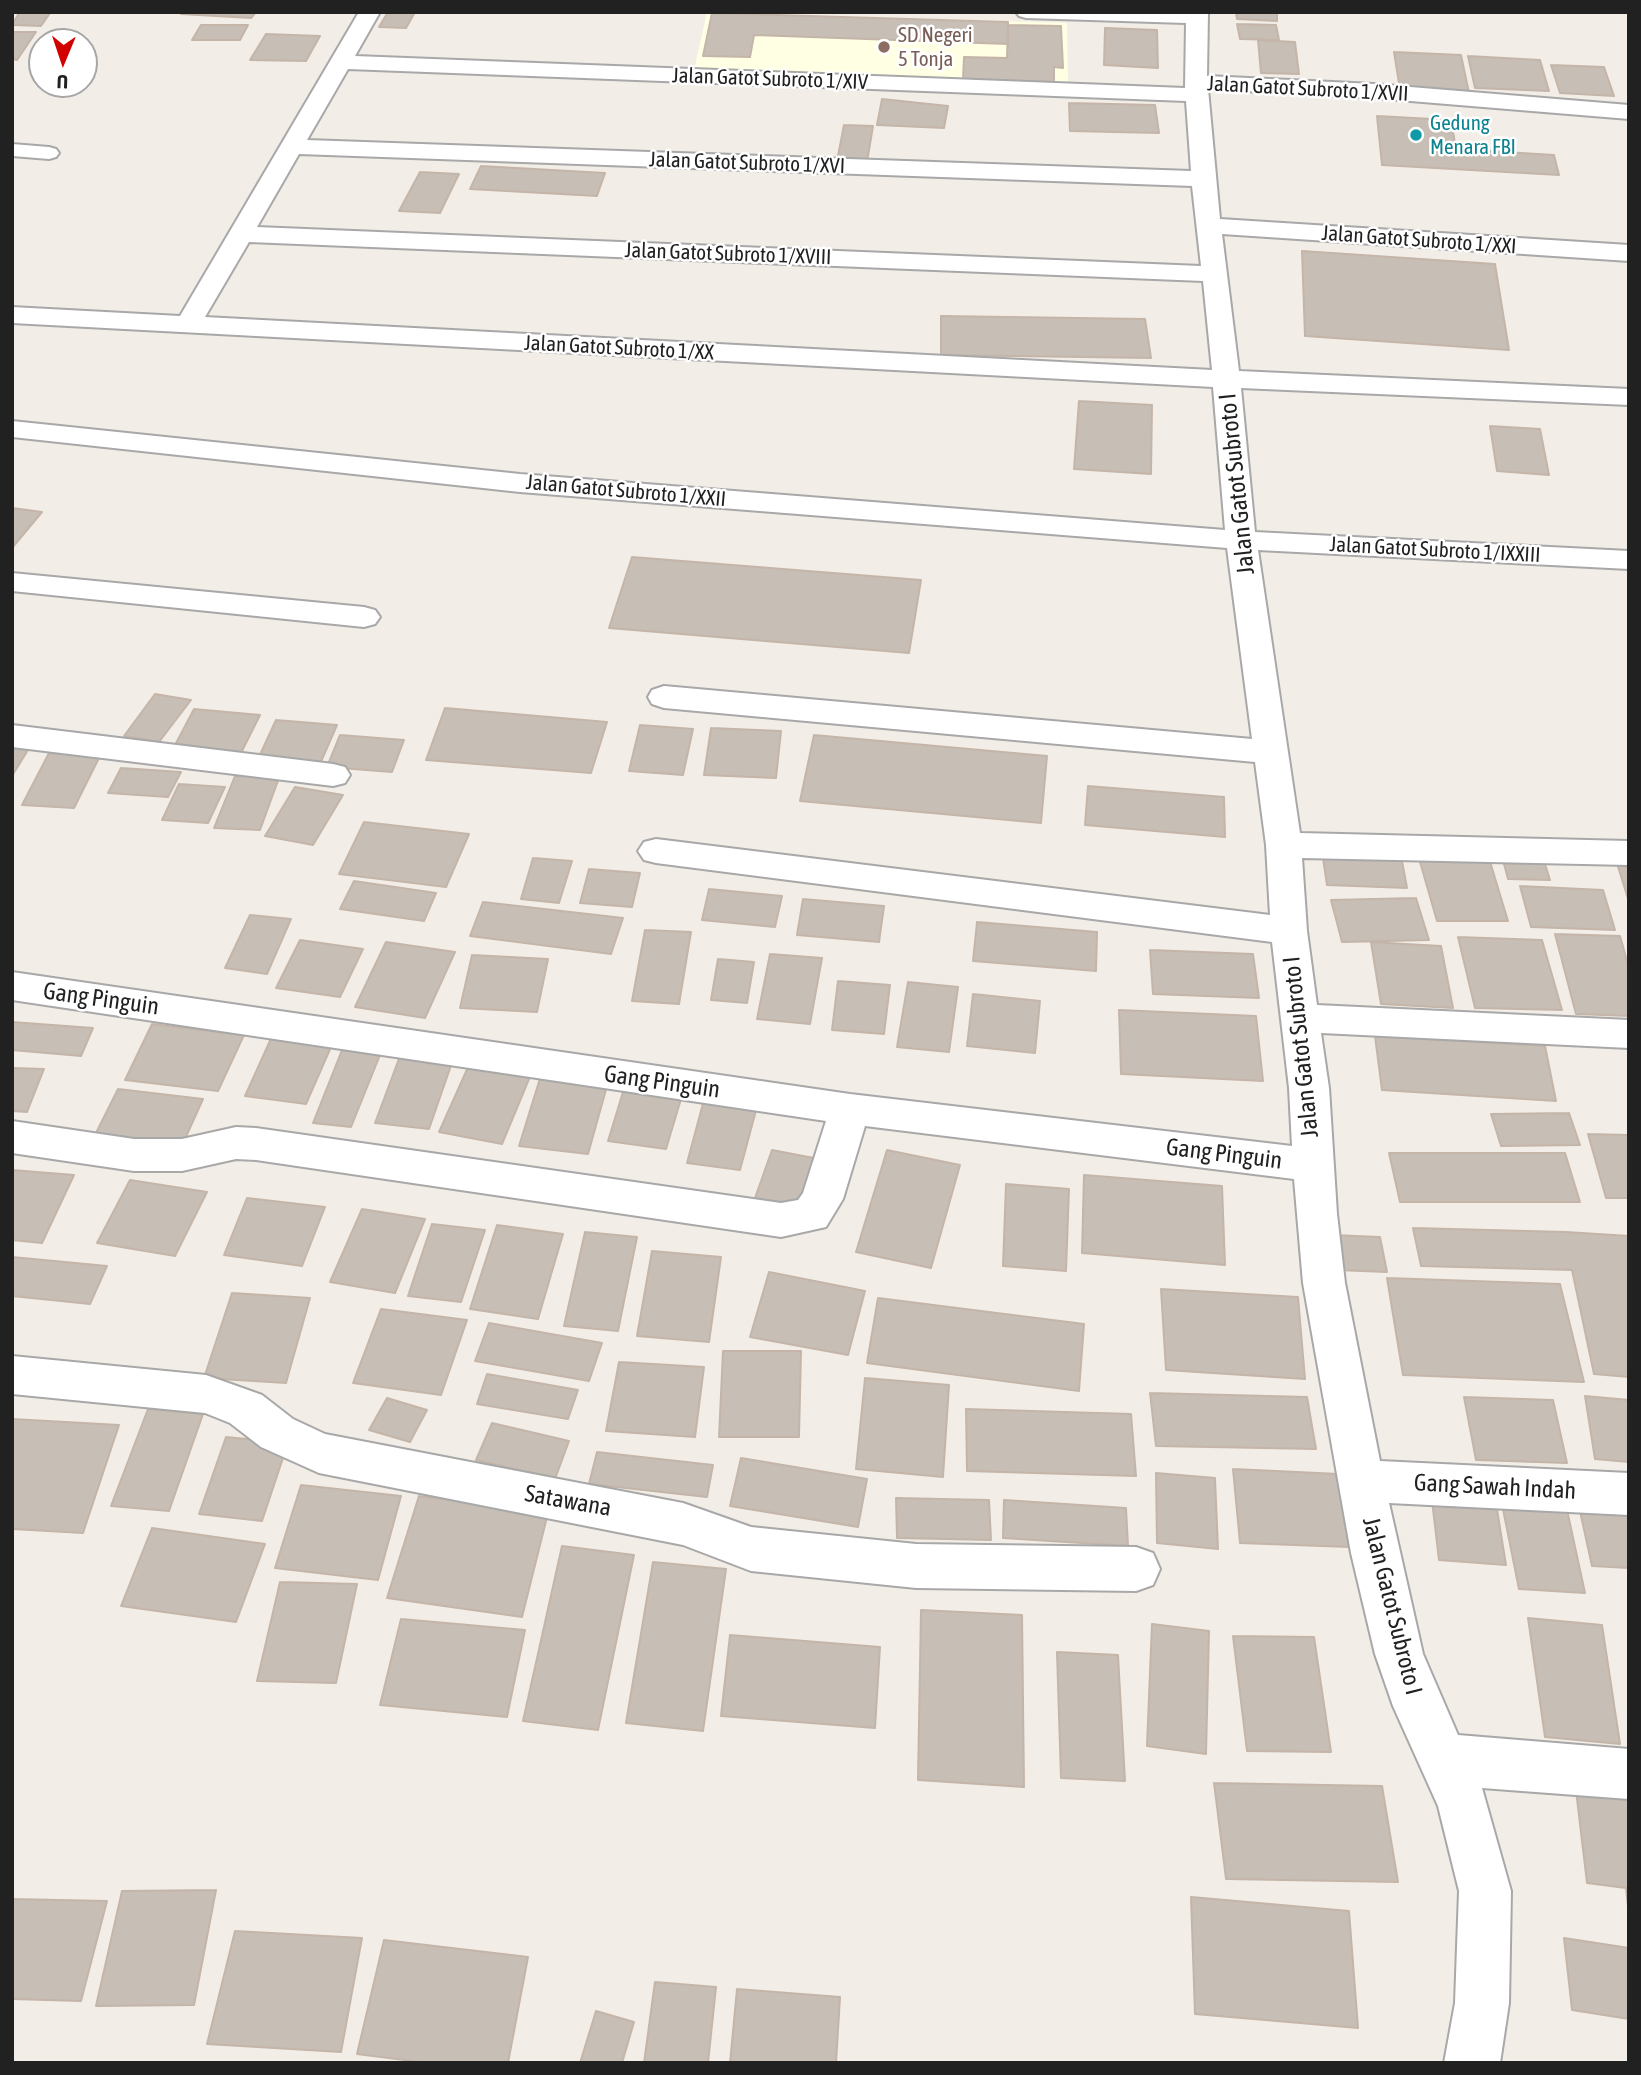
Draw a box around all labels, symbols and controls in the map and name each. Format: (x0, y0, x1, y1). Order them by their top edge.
place label: SD Negeri 5 Tonja (898, 22, 973, 72)
north arrow (28, 28, 98, 98)
marker: SD Negeri 5 Tonja (876, 39, 892, 55)
street label: Jalan Gatot Subroto 1/XIV (672, 63, 868, 95)
text: U (56, 71, 68, 93)
street label: Jalan Gatot Subroto 1/XVII (1207, 71, 1409, 107)
place label: Gedung Menara FBI (1430, 110, 1516, 160)
marker: Gedung Menara FBI (1408, 127, 1424, 143)
street label: Jalan Gatot Subroto 1/XVI (649, 147, 845, 179)
street label: Jalan Gatot Subroto 1/XXI (1321, 221, 1517, 259)
street label: Jalan Gatot Subroto 1/XVIII (624, 238, 832, 270)
street label: Jalan Gatot Subroto 1/XX (524, 330, 714, 366)
street label: Jalan Gatot Subroto I (1213, 392, 1261, 576)
street label: Jalan Gatot Subroto 1/XXII (525, 470, 727, 512)
street label: Jalan Gatot Subroto 1/IXXIII (1329, 532, 1541, 568)
street label: Jalan Gatot Subroto I (1277, 955, 1325, 1139)
street label: Gang Pinguin (41, 977, 161, 1021)
street label: Gang Pinguin (602, 1060, 722, 1104)
street label: Gang Pinguin (1164, 1133, 1284, 1175)
street label: Gang Sawah Indah (1413, 1468, 1577, 1506)
street label: Satawana (522, 1479, 614, 1523)
street label: Jalan Gatot Subroto I (1356, 1514, 1428, 1698)

